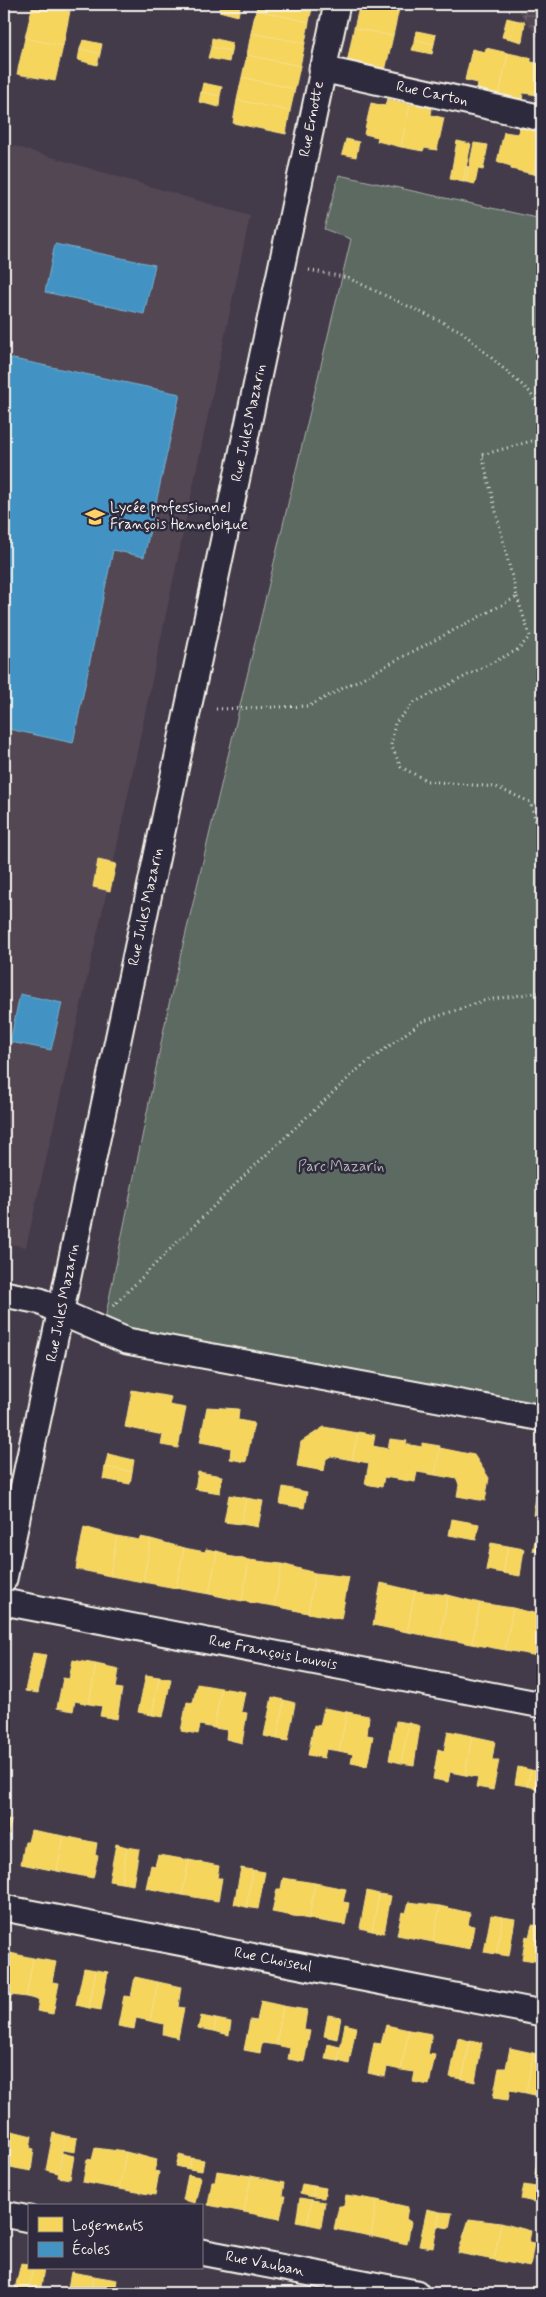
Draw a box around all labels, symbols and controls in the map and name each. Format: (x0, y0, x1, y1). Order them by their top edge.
street label: Rue Carton (394, 77, 470, 111)
street label: Rue Ernotte (295, 79, 329, 159)
street label: Rue Jules Mazarin (227, 362, 271, 484)
place label: Lycée professionnel François Hennebique (110, 498, 248, 535)
school or university icon: Lycée professionnel François Hennebique (84, 506, 106, 528)
street label: Rue Jules Mazarin (124, 846, 168, 968)
park label: Parc Mazarin (298, 1157, 384, 1177)
street label: Rue Jules Mazarin (42, 1242, 84, 1364)
street label: Rue François Louvois (207, 1631, 339, 1675)
street label: Rue Choiseul (232, 1943, 314, 1977)
legend (28, 2204, 202, 2270)
text: Logements (72, 2216, 144, 2237)
text: Écoles (72, 2239, 110, 2260)
street label: Rue Vauban (224, 2247, 306, 2281)

